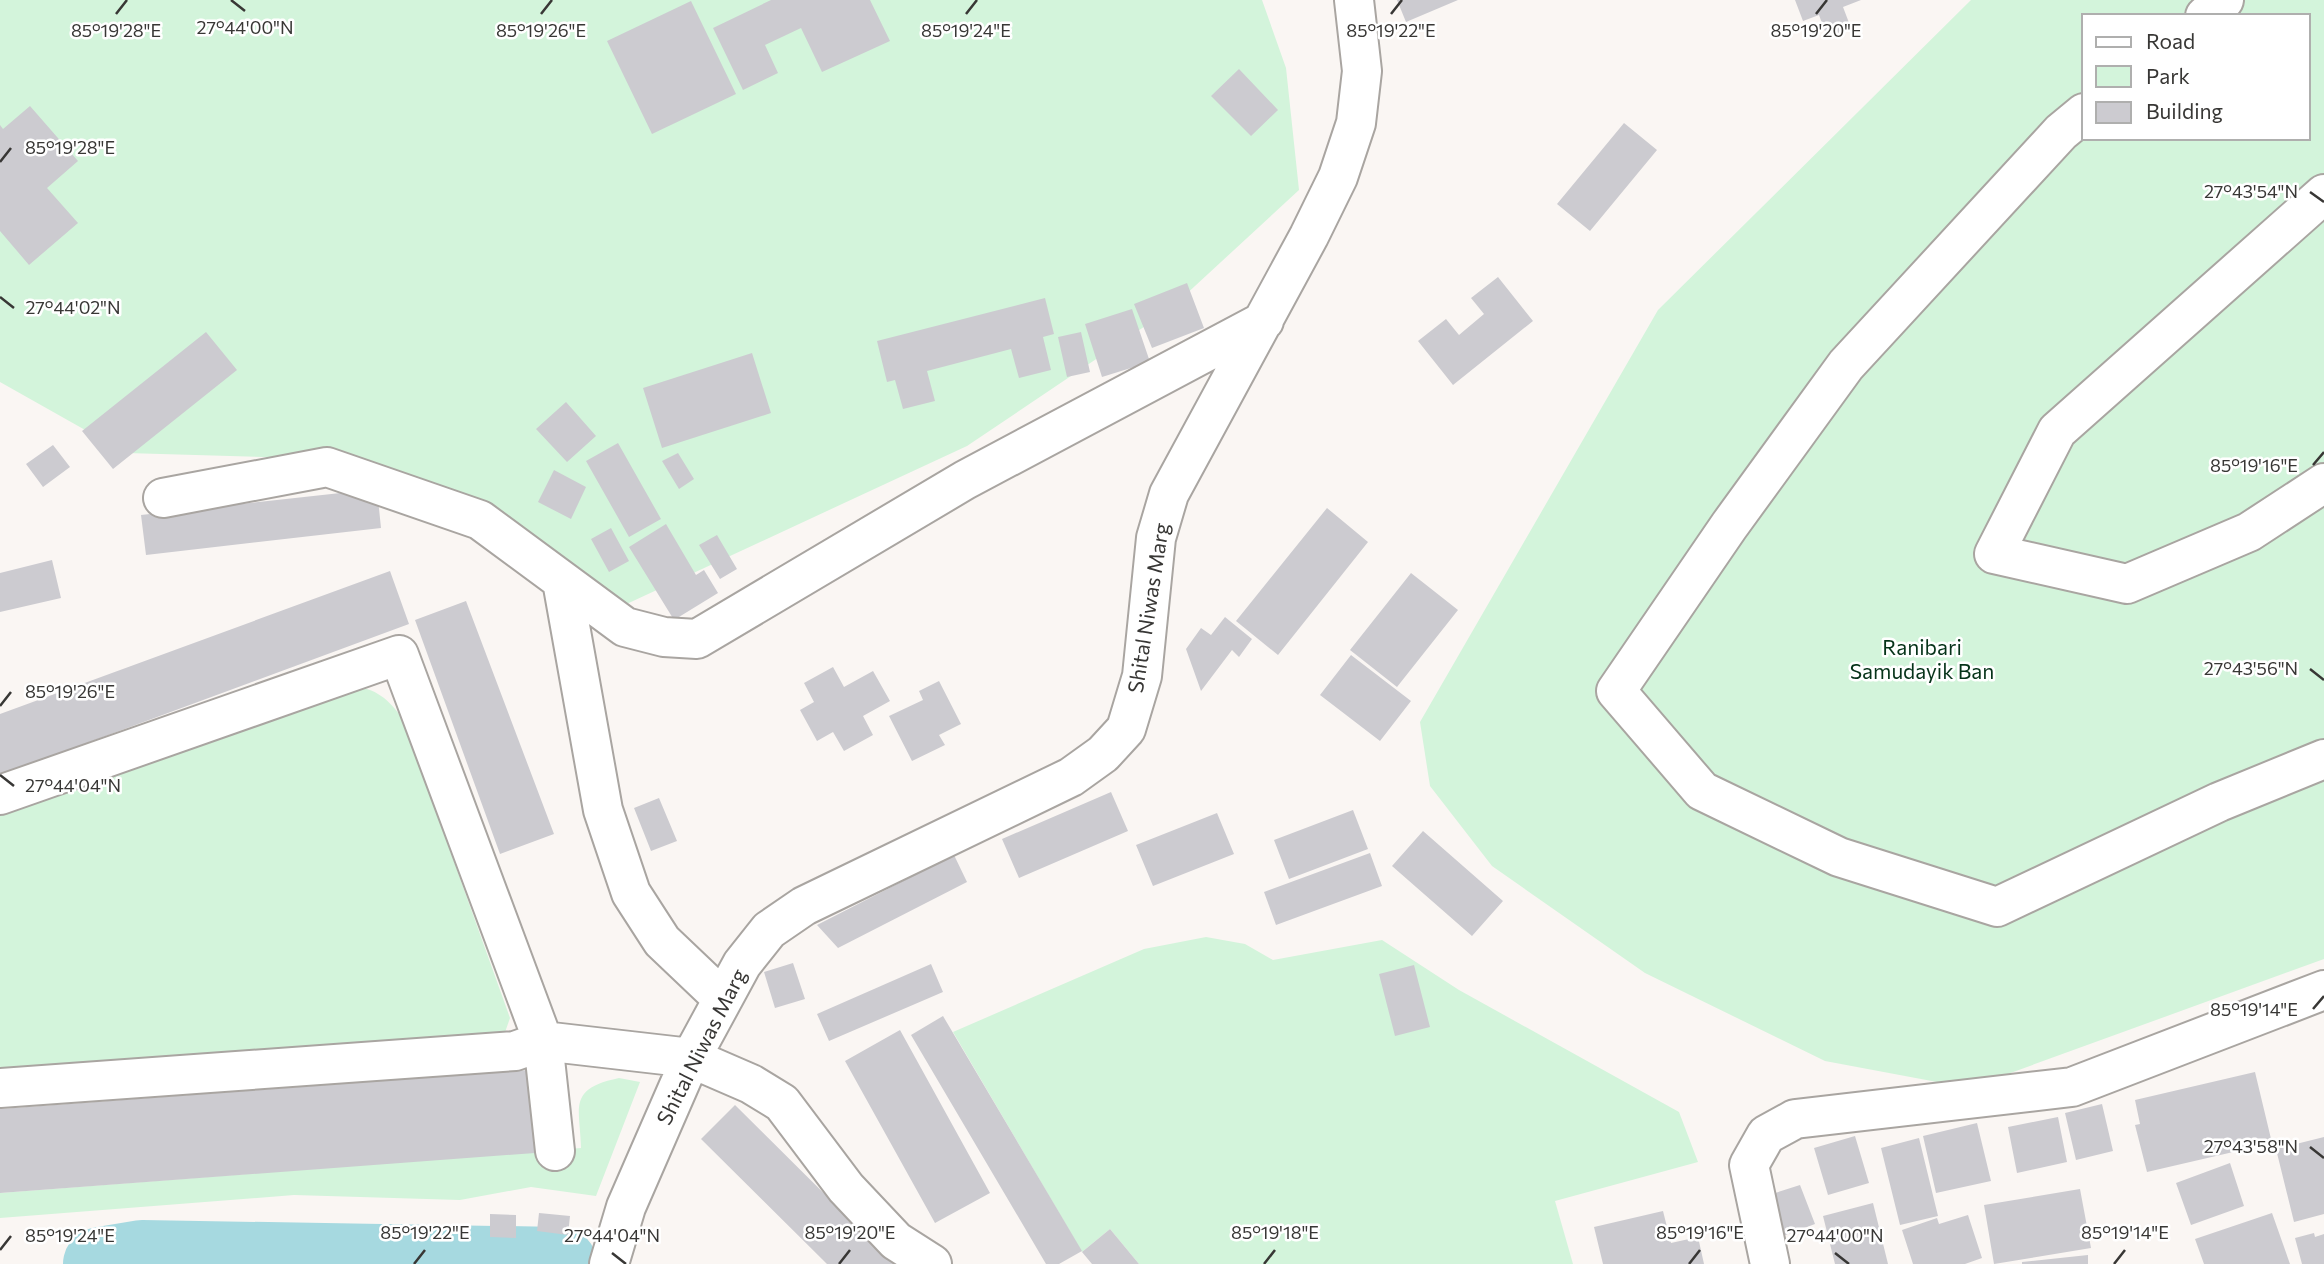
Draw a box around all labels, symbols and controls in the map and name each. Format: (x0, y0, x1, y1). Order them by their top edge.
legend (2082, 14, 2310, 140)
text: 27°44'00"N (196, 16, 294, 38)
text: 85°19'28"E (71, 19, 161, 41)
text: 85°19'26"E (496, 19, 586, 41)
text: 85°19'24"E (921, 19, 1011, 41)
text: 85°19'22"E (1346, 19, 1436, 41)
text: 85°19'20"E (1770, 19, 1862, 41)
text: Road (2146, 28, 2195, 53)
text: Park (2146, 63, 2190, 88)
text: Building (2146, 98, 2223, 123)
text: 85°19'28"E (25, 136, 115, 158)
text: 27°43'54"N (2204, 180, 2298, 202)
text: 27°44'02"N (25, 296, 121, 318)
text: 85°19'16"E (2210, 454, 2298, 476)
street label: Shital Niwas Marg (1122, 521, 1173, 695)
park label: Ranibari Samudayik Ban (1850, 634, 1994, 683)
text: 27°43'56"N (2204, 657, 2298, 679)
text: 85°19'26"E (25, 680, 115, 702)
text: 27°44'04"N (25, 774, 121, 796)
street label: Shital Niwas Marg (651, 964, 751, 1129)
text: 85°19'14"E (2210, 998, 2298, 1020)
text: 27°43'58"N (2204, 1135, 2298, 1157)
text: 85°19'22"E (380, 1221, 470, 1243)
text: 85°19'20"E (804, 1221, 896, 1243)
text: 85°19'18"E (1231, 1221, 1319, 1243)
text: 85°19'16"E (1656, 1221, 1744, 1243)
text: 85°19'14"E (2081, 1221, 2169, 1243)
text: 85°19'24"E (25, 1224, 115, 1246)
text: 27°44'04"N (564, 1224, 660, 1246)
text: 27°44'00"N (1786, 1224, 1884, 1246)

